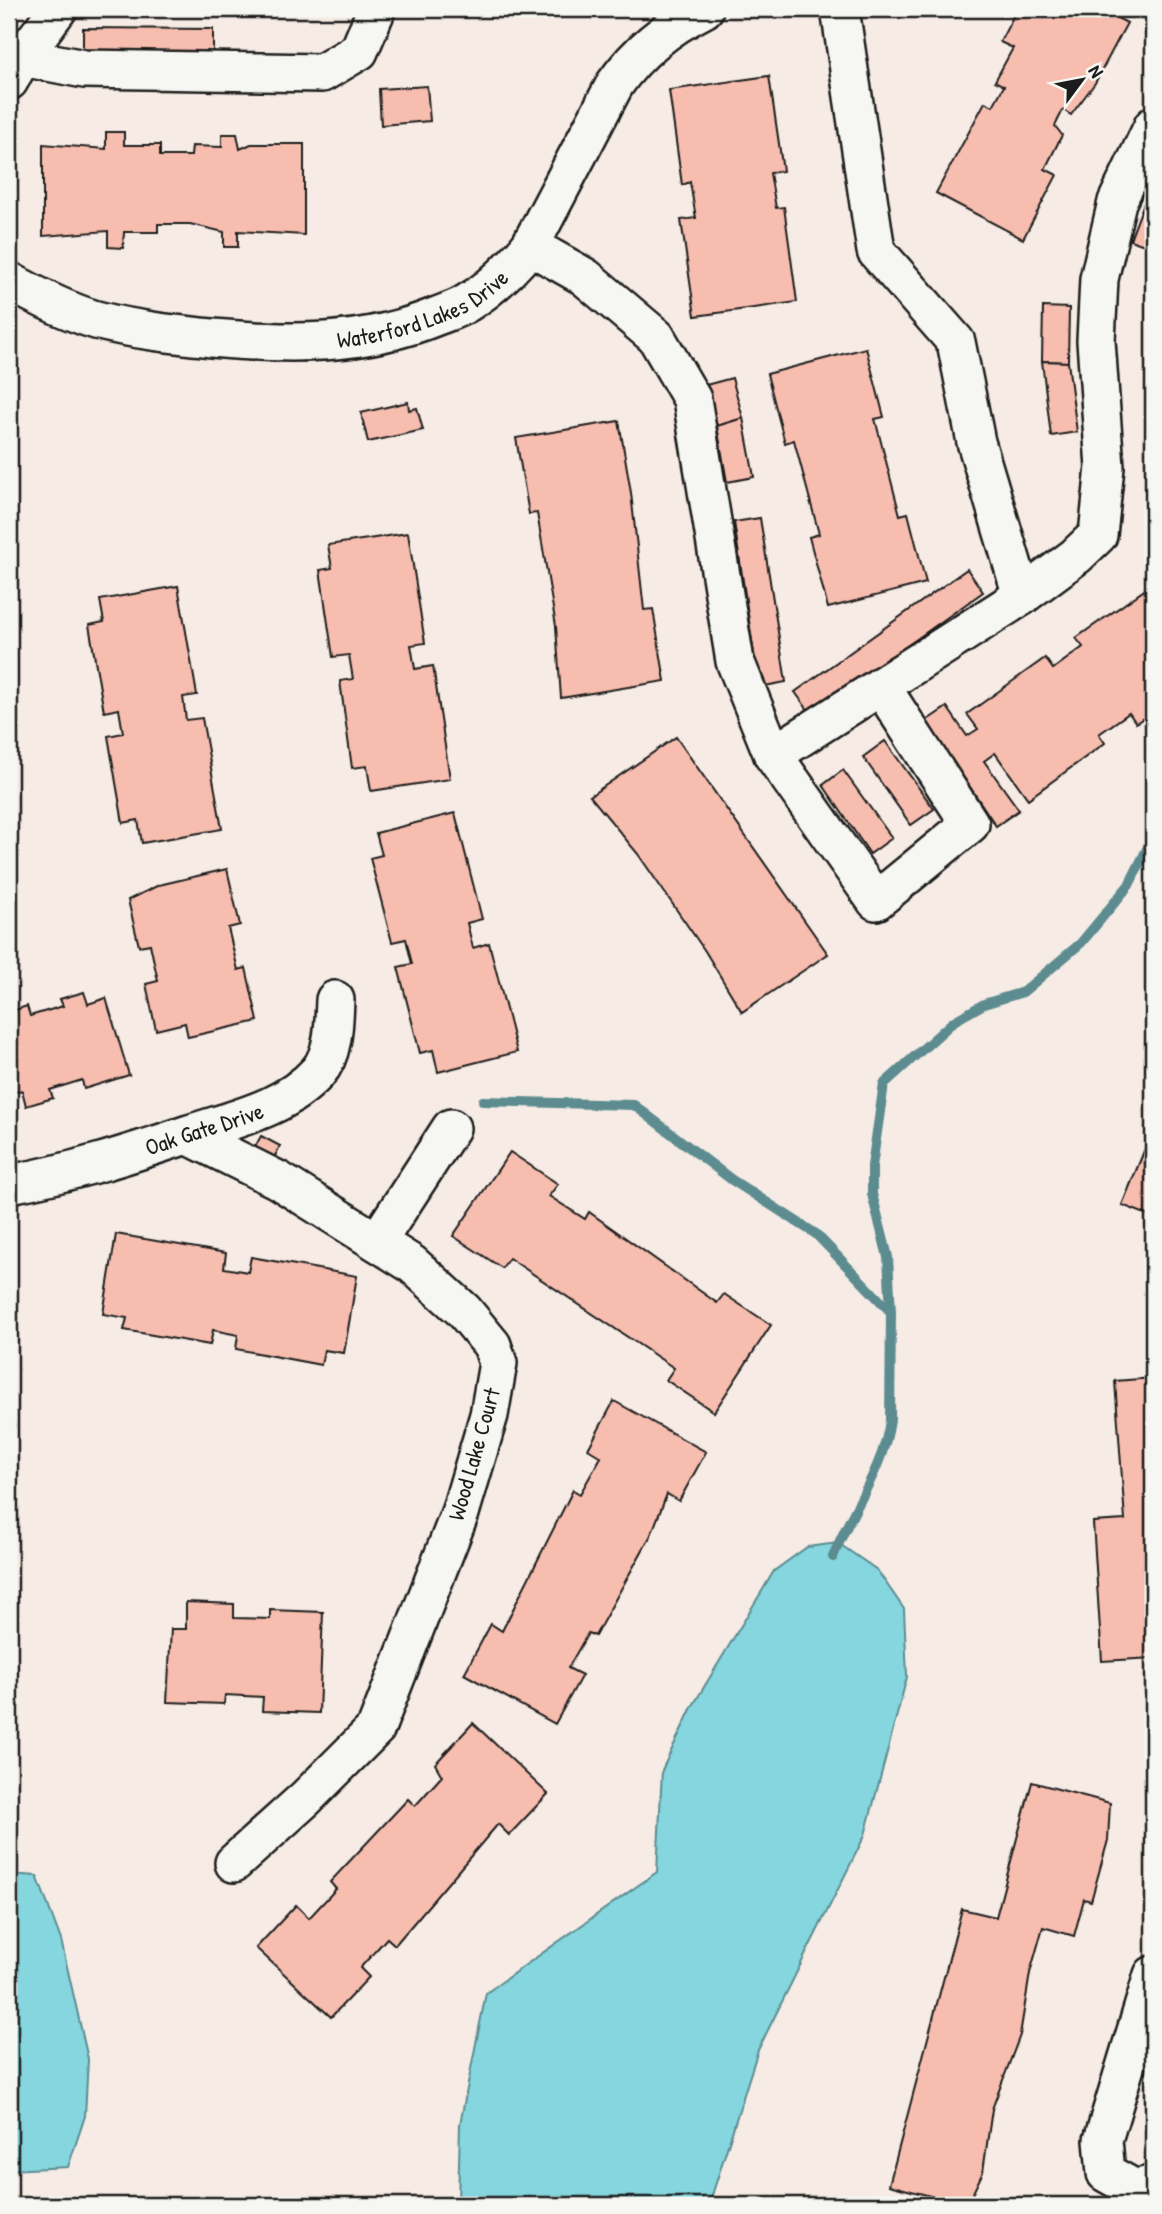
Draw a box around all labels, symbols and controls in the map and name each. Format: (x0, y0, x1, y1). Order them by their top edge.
north arrow (1046, 46, 1116, 116)
text: N (1083, 60, 1110, 82)
street label: Waterford Lakes Drive (335, 262, 515, 355)
street label: Oak Gate Drive (141, 1095, 268, 1163)
street label: Wood Lake Court (440, 1383, 508, 1524)

